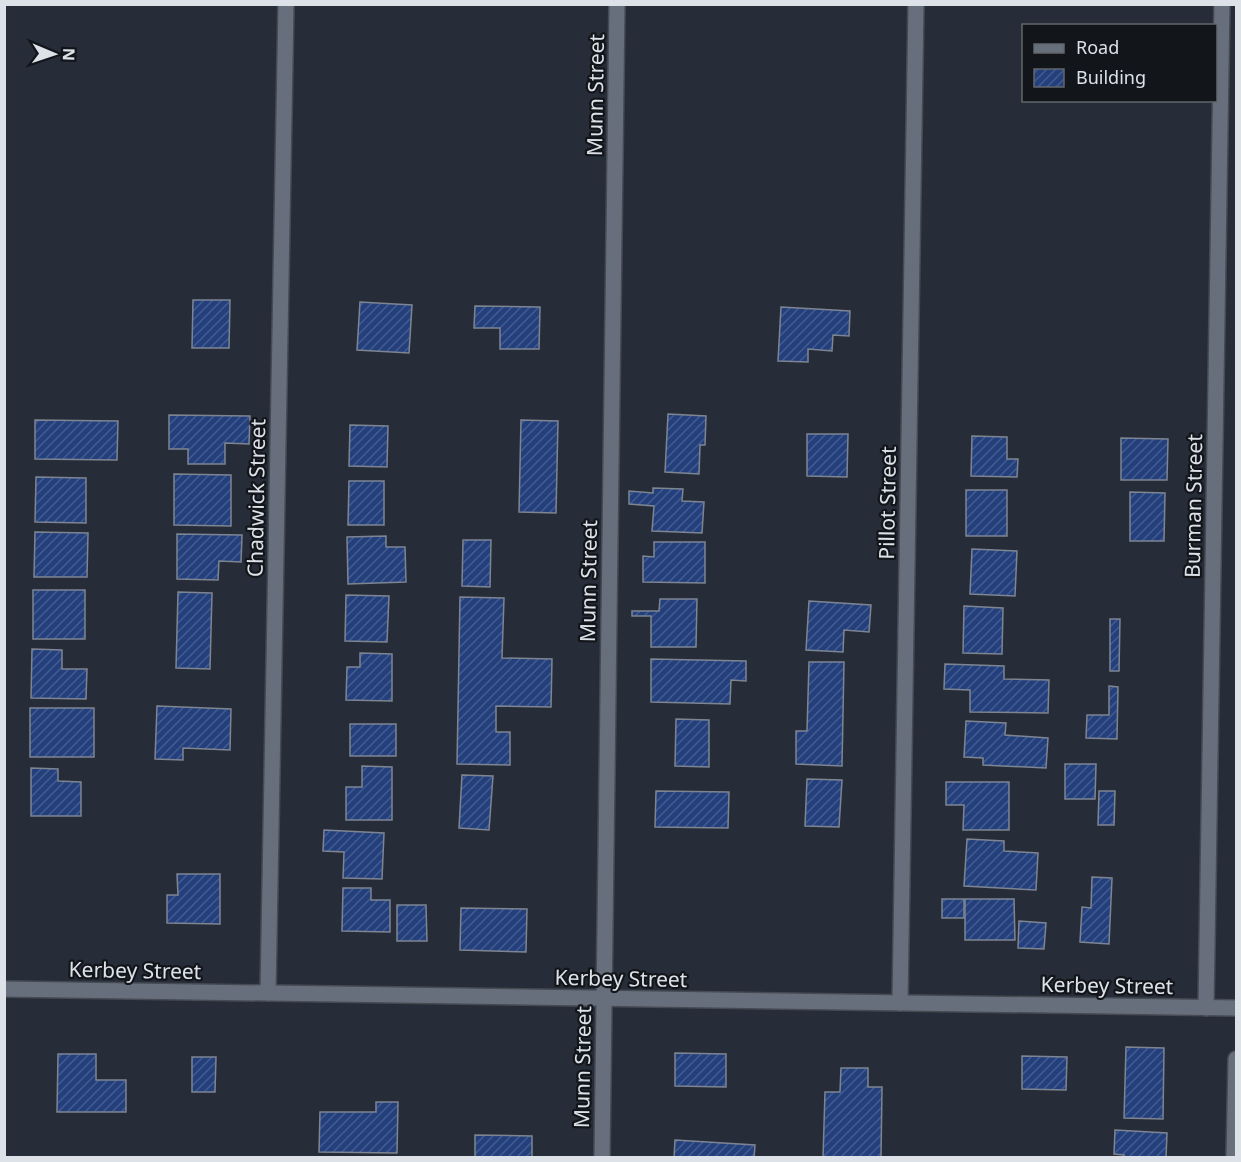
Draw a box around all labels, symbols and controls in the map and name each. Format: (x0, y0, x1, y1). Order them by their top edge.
north arrow (24, 24, 84, 84)
legend (1022, 24, 1217, 102)
street label: Munn Street (580, 33, 610, 156)
text: Road (1076, 35, 1119, 59)
text: N (58, 48, 80, 61)
text: Building (1076, 65, 1146, 89)
street label: Chadwick Street (241, 418, 271, 577)
street label: Burman Street (1178, 433, 1208, 578)
street label: Pillot Street (872, 446, 902, 560)
street label: Munn Street (573, 519, 603, 642)
street label: Kerbey Street (68, 955, 202, 985)
street label: Kerbey Street (554, 963, 688, 993)
street label: Kerbey Street (1040, 970, 1174, 1000)
street label: Munn Street (567, 1005, 597, 1128)

